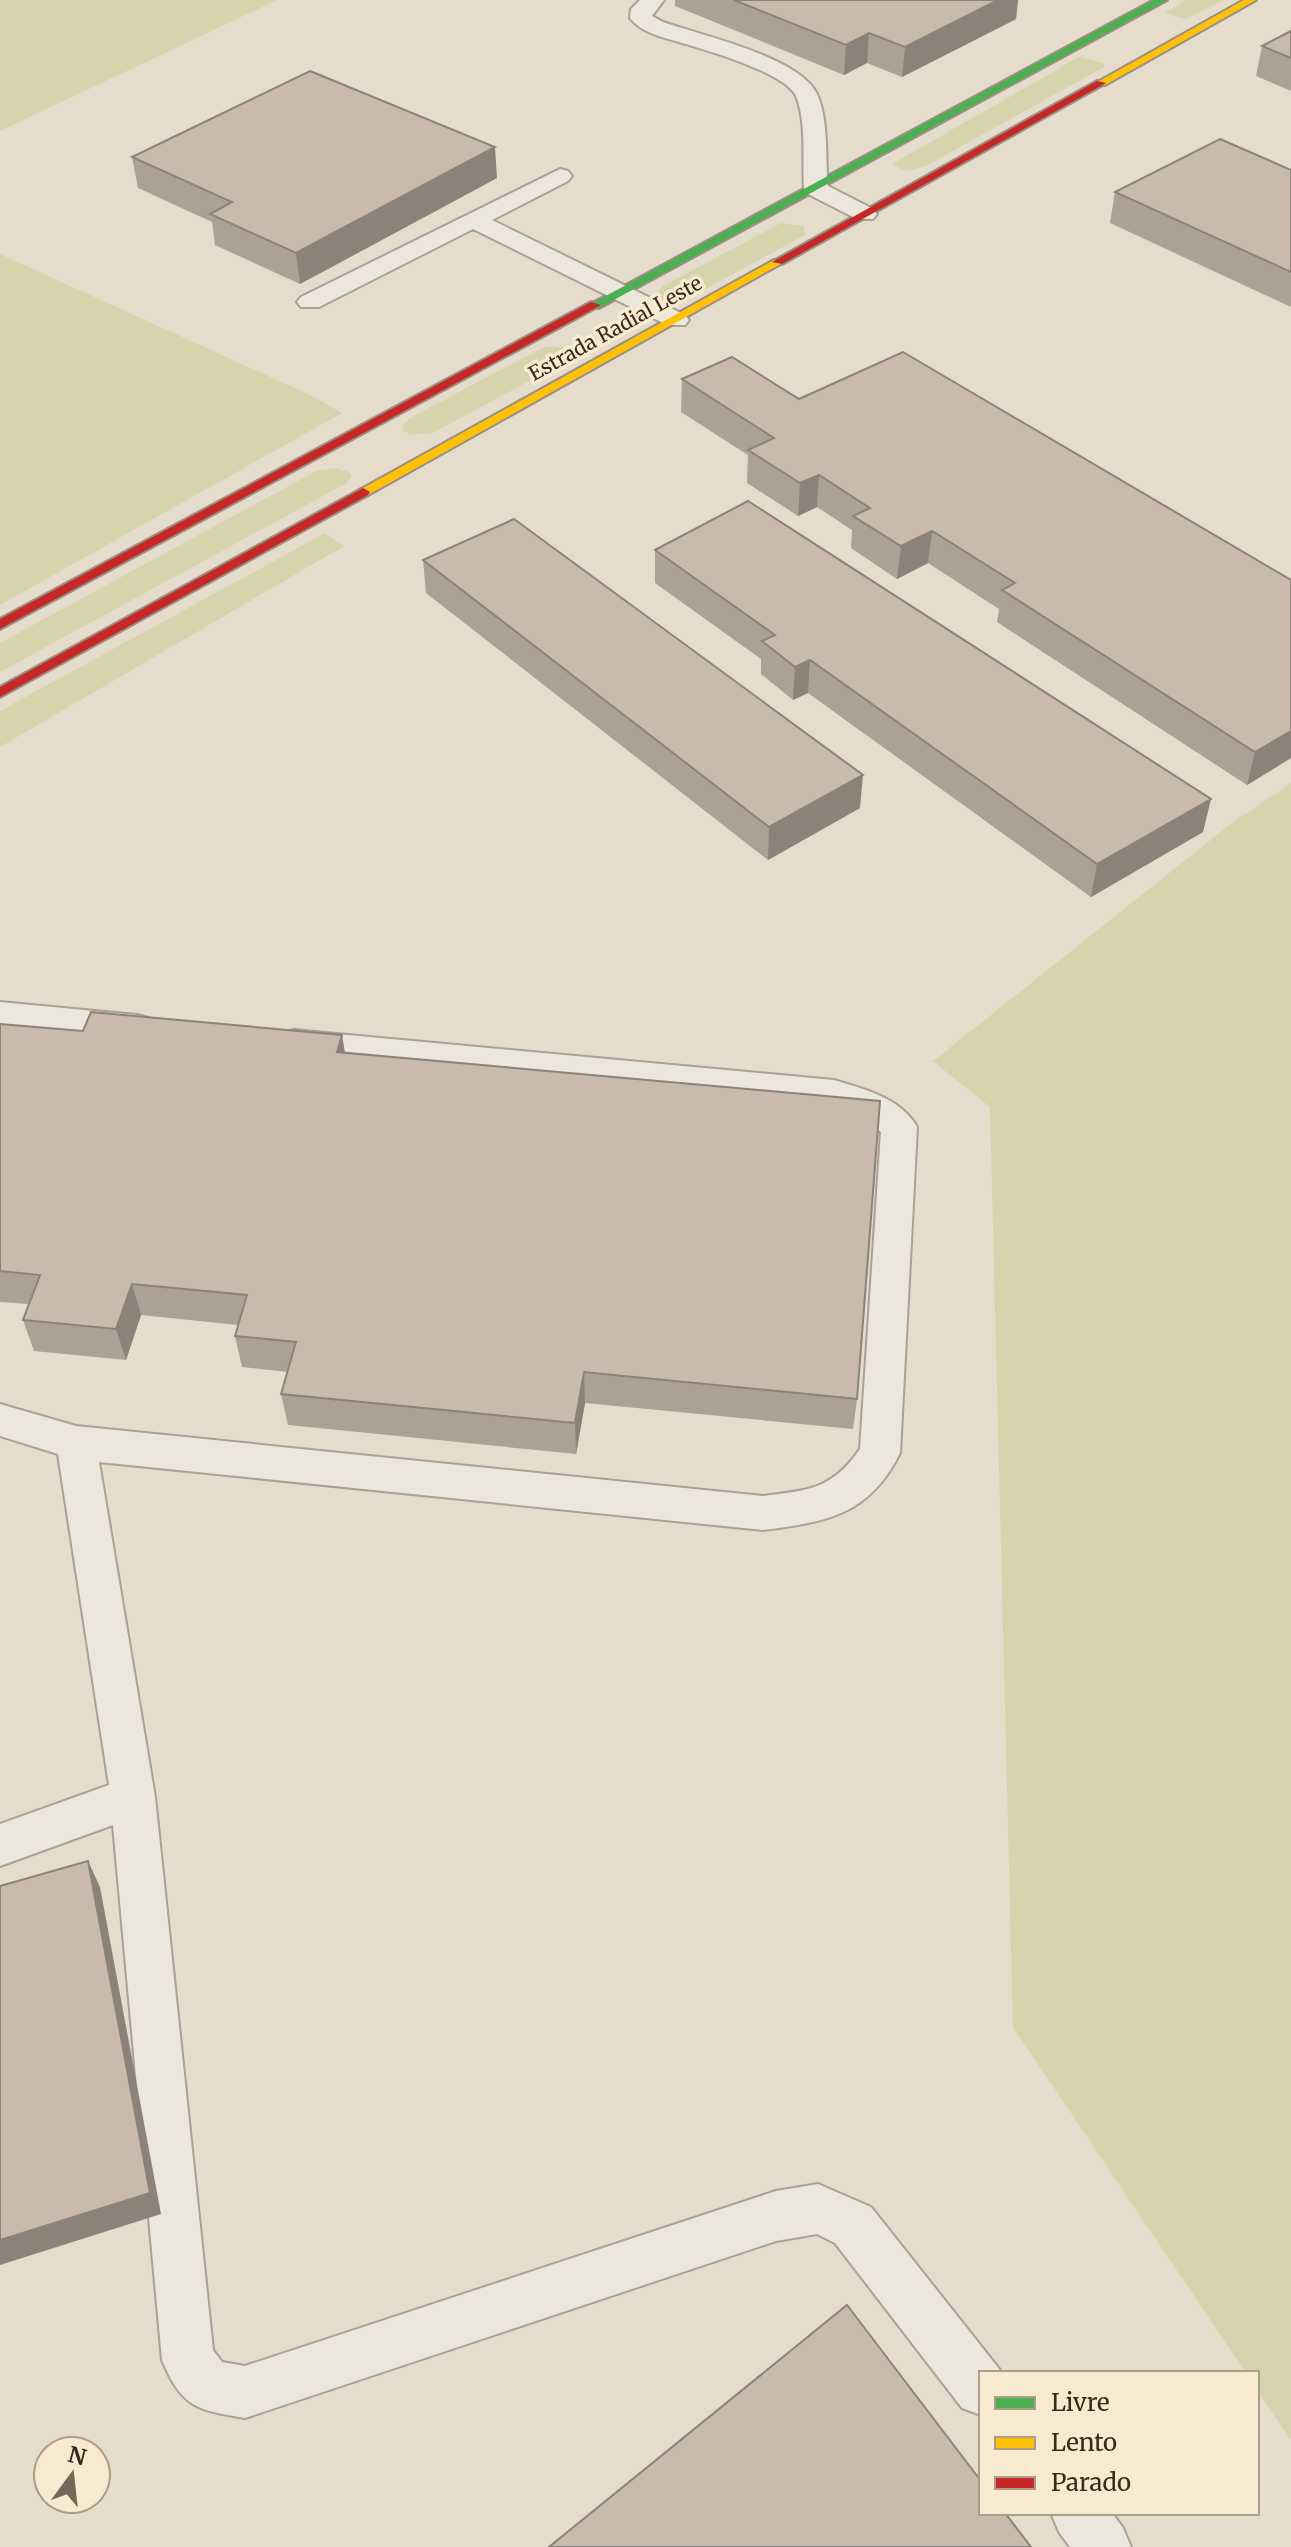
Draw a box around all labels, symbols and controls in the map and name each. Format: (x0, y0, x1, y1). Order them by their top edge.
street label: Estrada Radial Leste (524, 270, 706, 386)
legend (979, 2371, 1259, 2515)
text: Livre (1051, 2387, 1110, 2418)
text: Lento (1051, 2427, 1117, 2458)
north arrow (32, 2435, 112, 2515)
text: N (65, 2440, 90, 2472)
text: Parado (1051, 2467, 1131, 2498)

